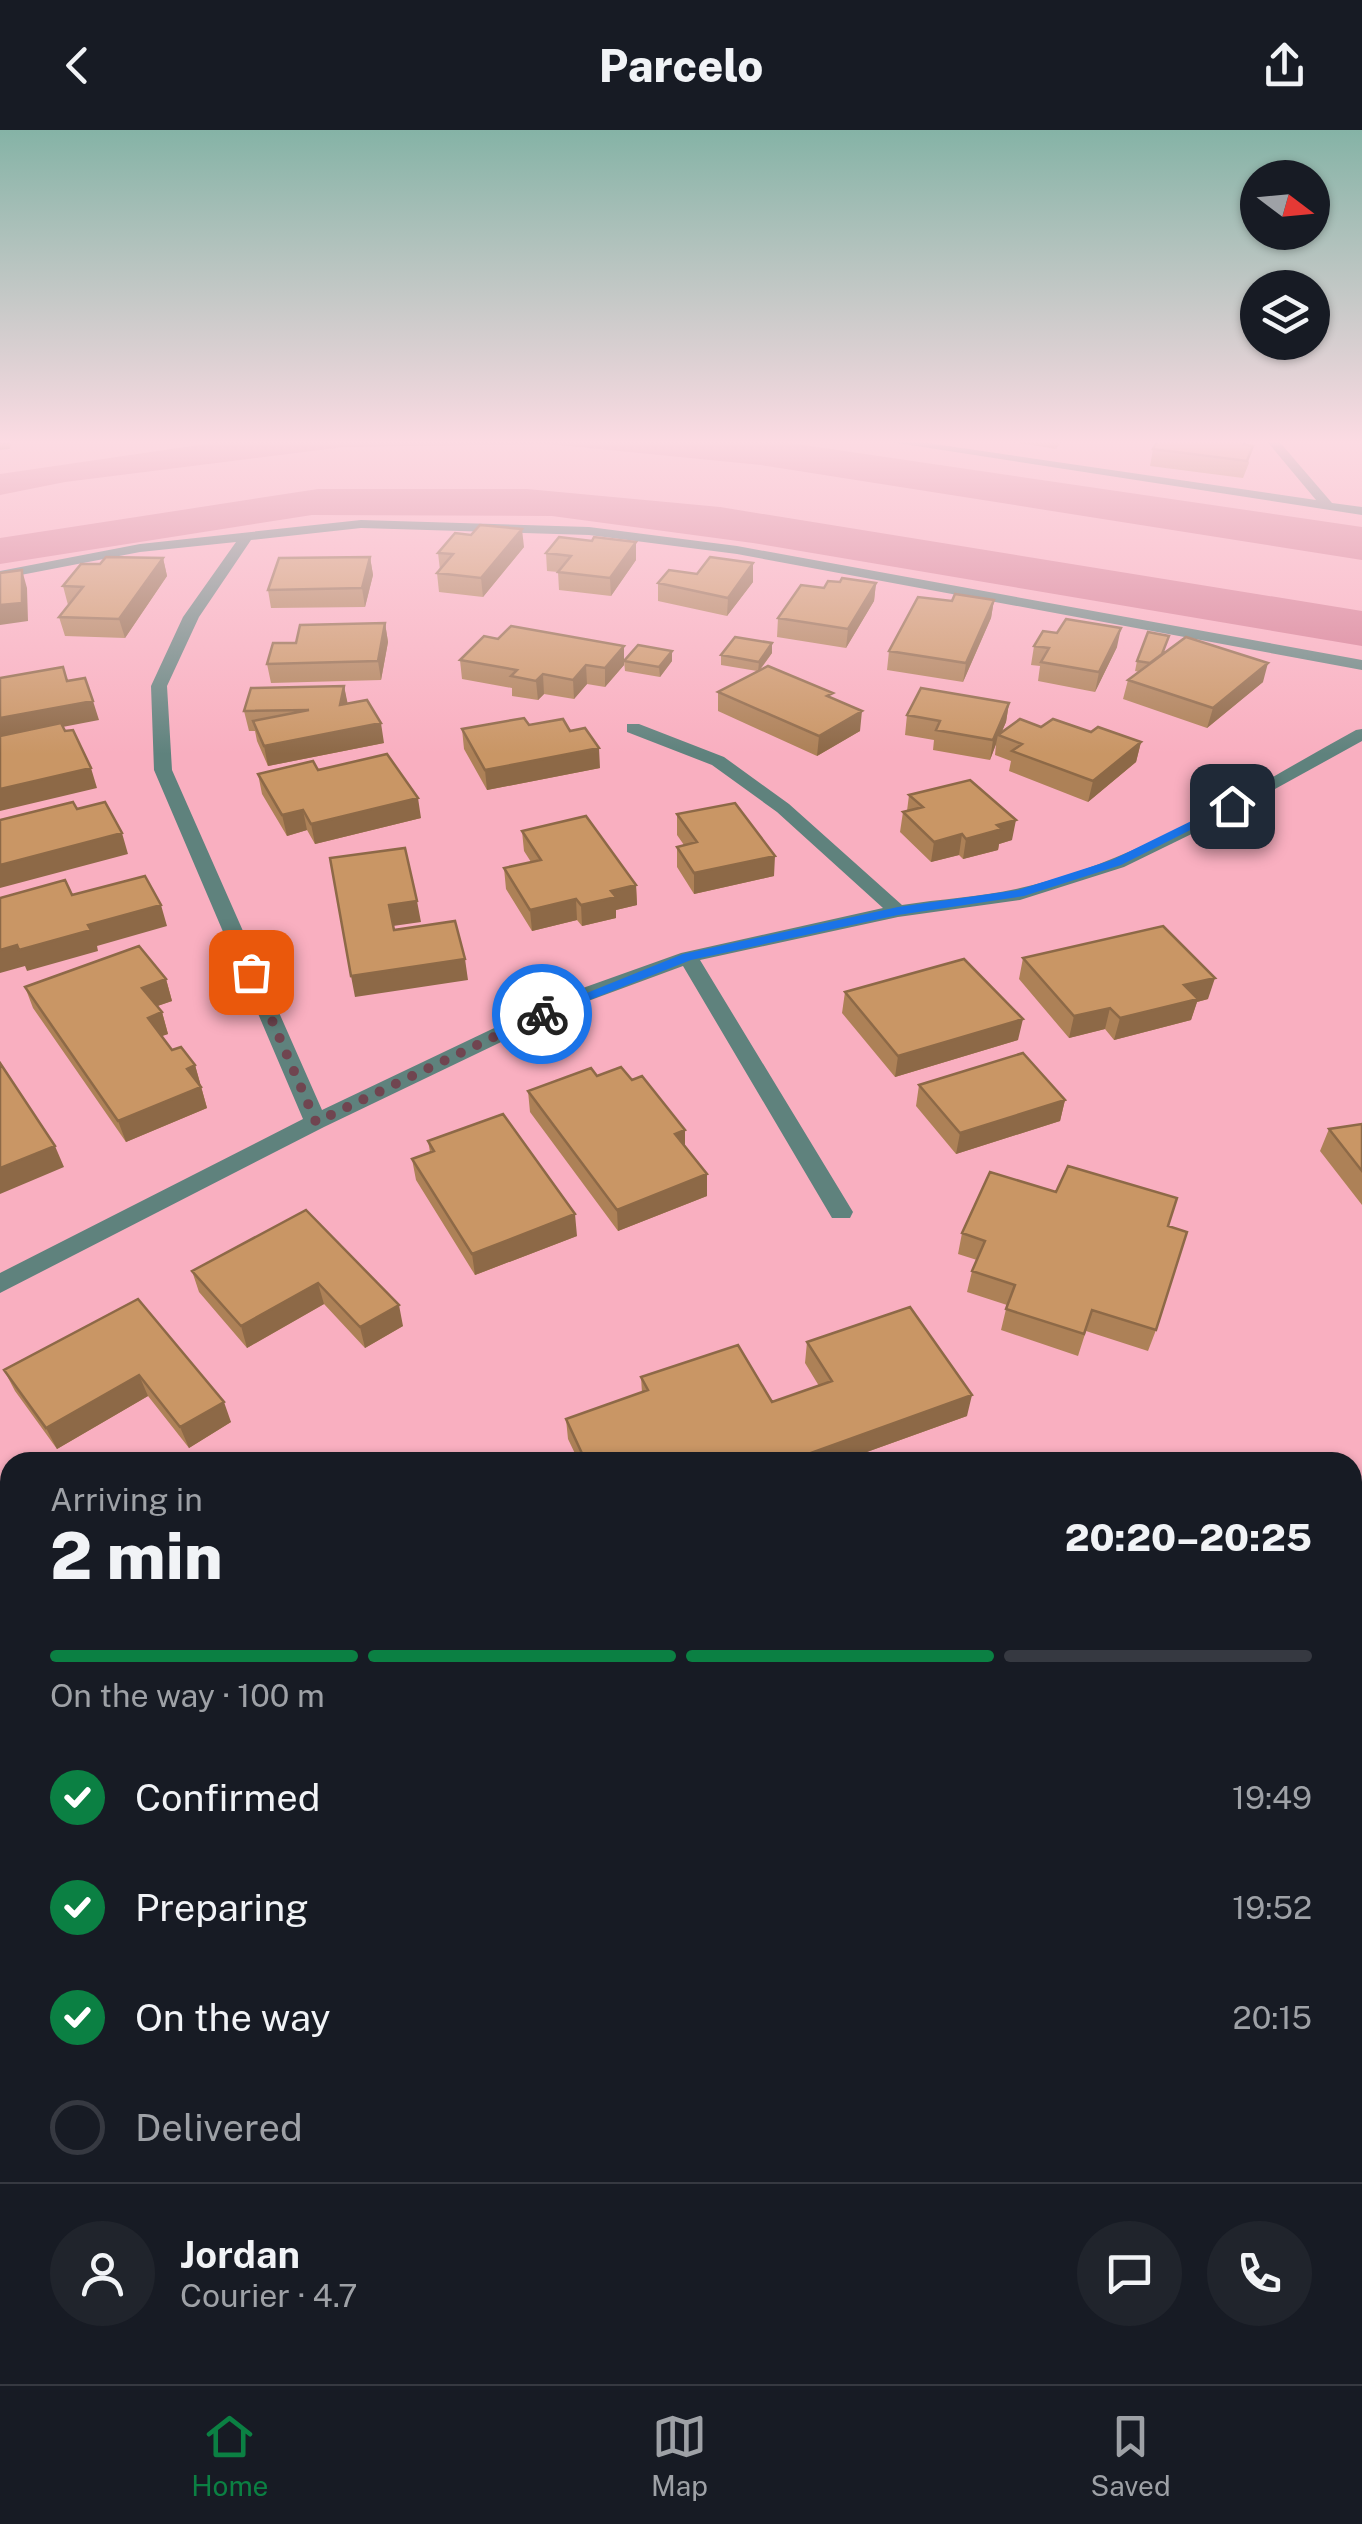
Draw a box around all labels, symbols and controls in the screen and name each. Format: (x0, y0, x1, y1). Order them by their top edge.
icon: back (50, 38, 105, 93)
icon: share (1257, 38, 1312, 93)
text: Parcelo (599, 39, 763, 92)
north arrow (1240, 160, 1330, 250)
map controls (1240, 160, 1330, 360)
button: layers (1240, 270, 1330, 360)
pin (1190, 764, 1275, 849)
icon: home (1205, 779, 1260, 834)
pin (209, 930, 294, 1015)
icon: bag (224, 945, 279, 1000)
courier (492, 964, 592, 1064)
icon: bike (515, 987, 570, 1042)
text: Arriving in (50, 1481, 203, 1518)
text: 20:20–20:25 (1065, 1515, 1312, 1560)
text: 2 min (50, 1517, 223, 1594)
text: On the way · 100 m (50, 1677, 325, 1714)
icon: check (50, 1770, 105, 1825)
text: Confirmed (135, 1775, 320, 1820)
text: 19:49 (1232, 1779, 1312, 1816)
icon: check (50, 1880, 105, 1935)
text: Preparing (135, 1885, 309, 1930)
text: 19:52 (1232, 1889, 1312, 1926)
icon: check (50, 1990, 105, 2045)
text: On the way (135, 1995, 331, 2040)
text: 20:15 (1233, 1999, 1312, 2036)
text: Delivered (135, 2105, 303, 2150)
button: person (50, 2221, 155, 2326)
button: chat (1077, 2221, 1182, 2326)
button: phone (1207, 2221, 1312, 2326)
text: Jordan (180, 2232, 300, 2277)
text: Courier · 4.7 (180, 2277, 357, 2314)
tab: Home (191, 2409, 268, 2502)
tab: Map (651, 2409, 708, 2502)
tab: Saved (1091, 2409, 1171, 2502)

